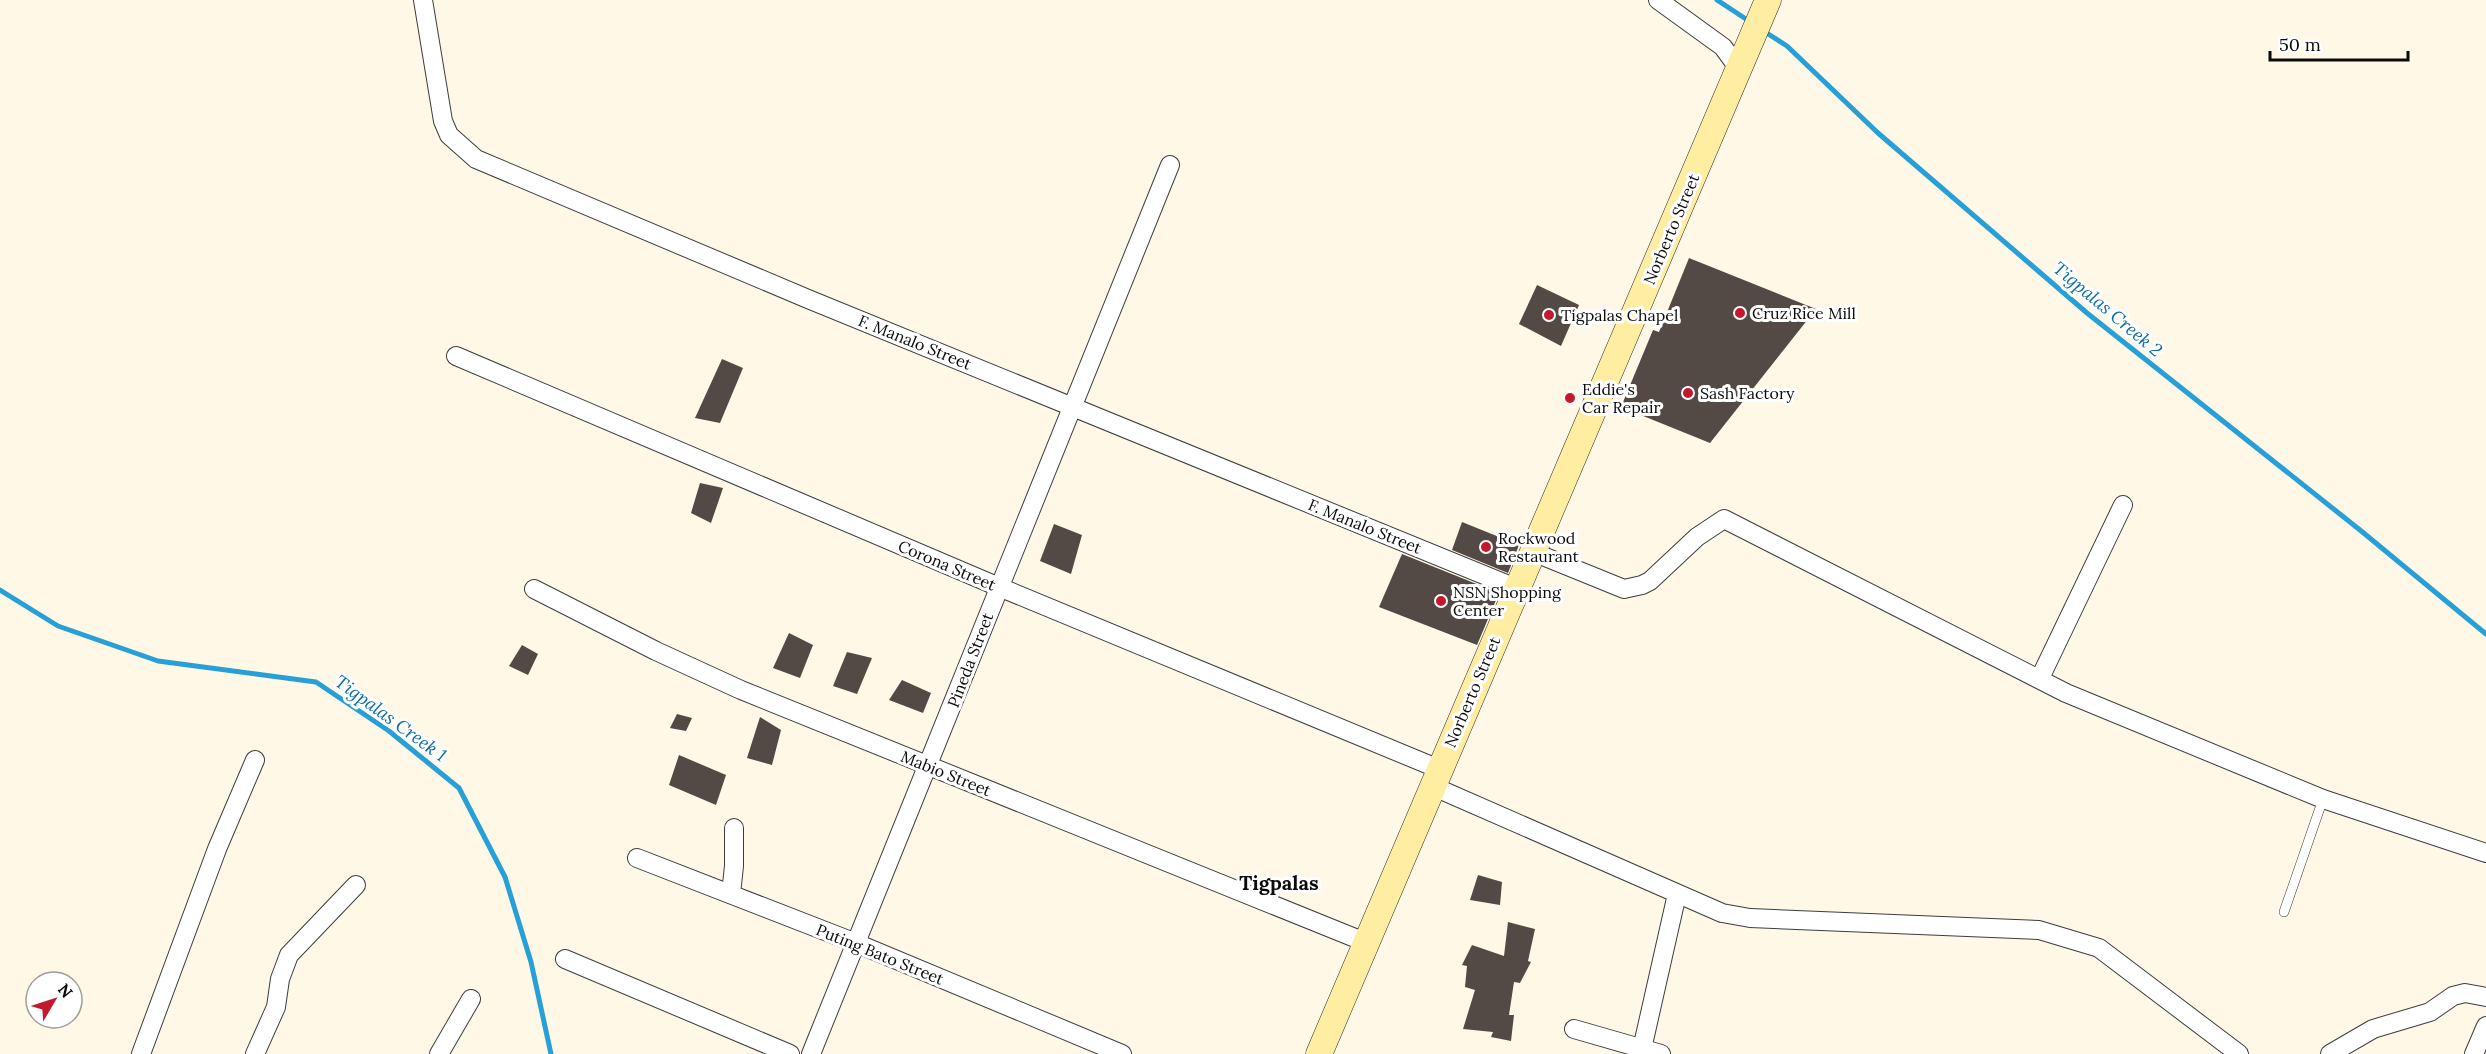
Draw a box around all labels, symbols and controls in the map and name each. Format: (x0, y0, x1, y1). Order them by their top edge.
scale bar (2270, 24, 2408, 62)
text: 50 m (2279, 33, 2321, 56)
street label: Norberto Street (1639, 170, 1704, 287)
water label: Tigpalas Creek 2 (2049, 257, 2167, 361)
place label: Cruz Rice Mill (1752, 303, 1856, 323)
place label: Tigpalas Chapel (1561, 305, 1678, 325)
marker: Cruz Rice Mill (1733, 306, 1747, 320)
marker: Tigpalas Chapel (1542, 308, 1556, 322)
street label: F. Manalo Street (856, 310, 975, 374)
place label: Eddie's Car Repair (1582, 379, 1660, 417)
place label: Sash Factory (1700, 383, 1795, 403)
marker: Sash Factory (1681, 386, 1695, 400)
marker: Eddie's Car Repair (1563, 391, 1577, 405)
street label: F. Manalo Street (1306, 494, 1425, 558)
place label: Rockwood Restaurant (1498, 528, 1580, 566)
street label: Corona Street (895, 535, 1000, 595)
marker: Rockwood Restaurant (1479, 540, 1493, 554)
place label: NSN Shopping Center (1453, 582, 1562, 620)
marker: NSN Shopping Center (1434, 594, 1448, 608)
street label: Pineda Street (943, 609, 998, 710)
street label: Norberto Street (1440, 633, 1505, 750)
water label: Tigpalas Creek 1 (331, 670, 451, 766)
street label: Mabio Street (898, 746, 995, 800)
district label: Tigpalas (1239, 870, 1319, 895)
street label: Puting Bato Street (813, 919, 948, 989)
north arrow (24, 970, 84, 1030)
text: N (54, 979, 77, 1002)

